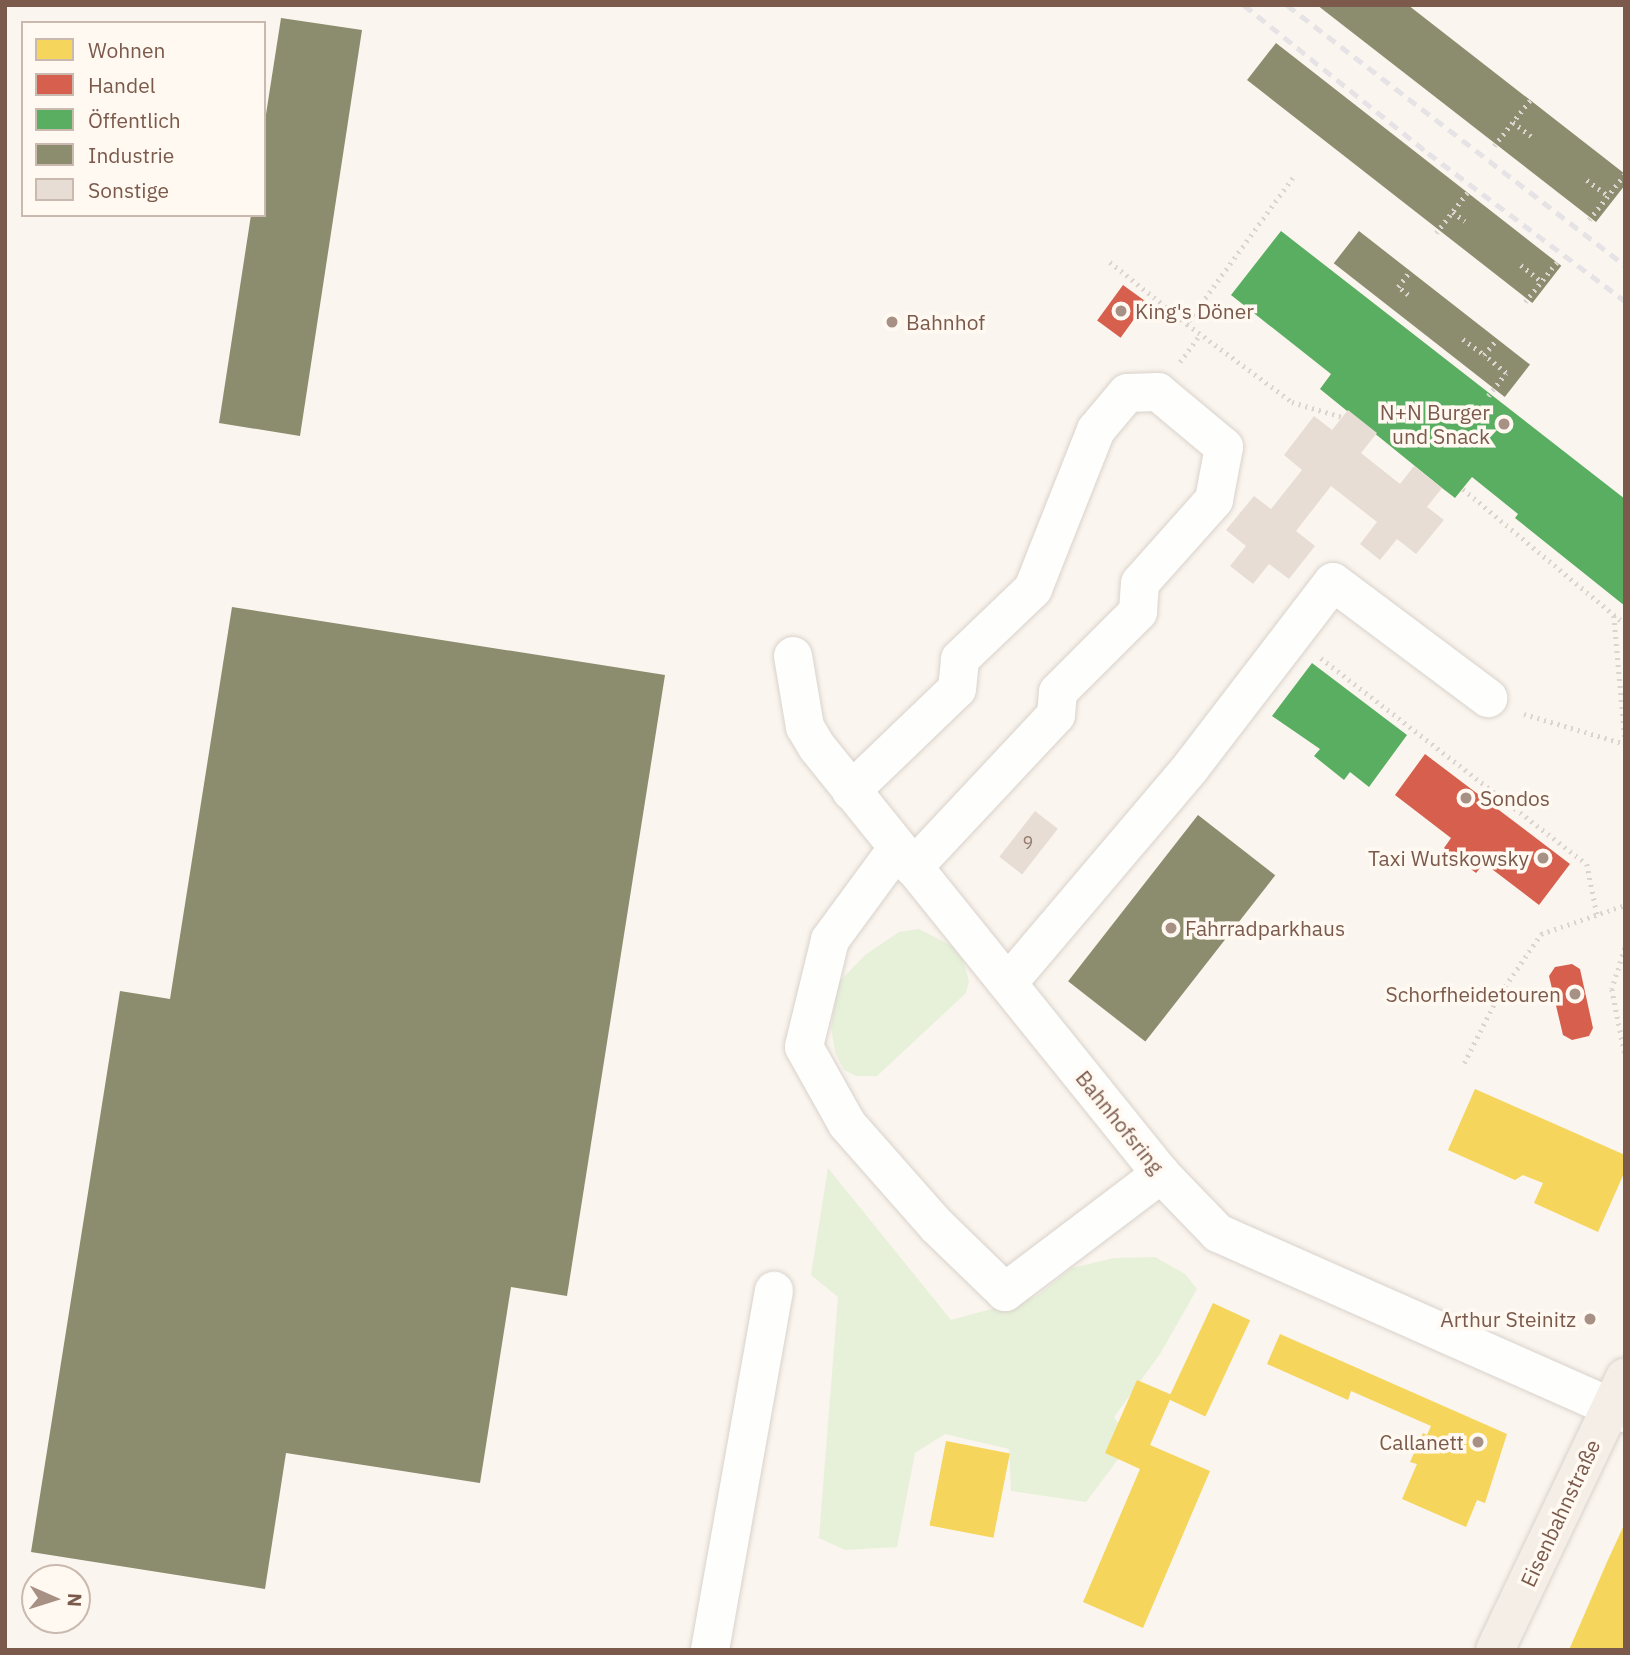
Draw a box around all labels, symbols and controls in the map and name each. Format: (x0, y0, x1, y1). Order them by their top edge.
legend (21, 21, 266, 217)
text: Wohnen (88, 36, 165, 64)
text: Handel (88, 71, 155, 99)
text: Öffentlich (88, 106, 181, 134)
text: Industrie (88, 141, 174, 169)
text: Sonstige (88, 176, 169, 204)
place label: King's Döner (1135, 298, 1254, 324)
marker: King's Döner (1113, 303, 1129, 319)
place label: Bahnhof (906, 309, 985, 335)
marker: Bahnhof (884, 314, 900, 330)
place label: N+N Burger und Snack (1380, 399, 1490, 449)
marker: N+N Burger und Snack (1496, 416, 1512, 432)
place label: Sondos (1480, 785, 1550, 811)
marker: Sondos (1458, 790, 1474, 806)
house number: 9 (1023, 832, 1033, 854)
place label: Taxi Wutskowsky (1368, 845, 1529, 871)
marker: Taxi Wutskowsky (1535, 850, 1551, 866)
place label: Fahrradparkhaus (1185, 915, 1345, 941)
marker: Fahrradparkhaus (1163, 920, 1179, 936)
place label: Schorfheidetouren (1386, 981, 1561, 1007)
marker: Schorfheidetouren (1567, 986, 1583, 1002)
street label: Bahnhofsring (1071, 1065, 1169, 1179)
place label: Arthur Steinitz (1440, 1306, 1576, 1332)
marker: Arthur Steinitz (1582, 1311, 1598, 1327)
place label: Callanett (1379, 1429, 1464, 1455)
marker: Callanett (1470, 1434, 1486, 1450)
street label: Eisenbahnstraße (1515, 1435, 1605, 1591)
north arrow (21, 1564, 91, 1634)
text: N (63, 1592, 87, 1607)

